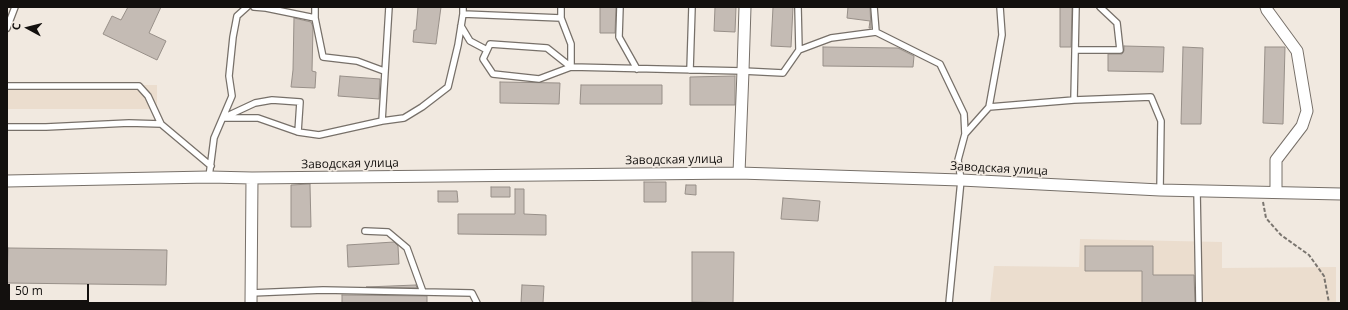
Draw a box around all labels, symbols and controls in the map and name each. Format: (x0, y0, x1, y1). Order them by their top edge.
north arrow (8, 8, 48, 48)
text: С (8, 22, 23, 31)
street label: Заводская улица (625, 152, 723, 168)
street label: Заводская улица (301, 156, 399, 172)
street label: Заводская улица (950, 159, 1048, 179)
scale bar (10, 276, 91, 302)
text: 50 m (15, 282, 43, 299)

